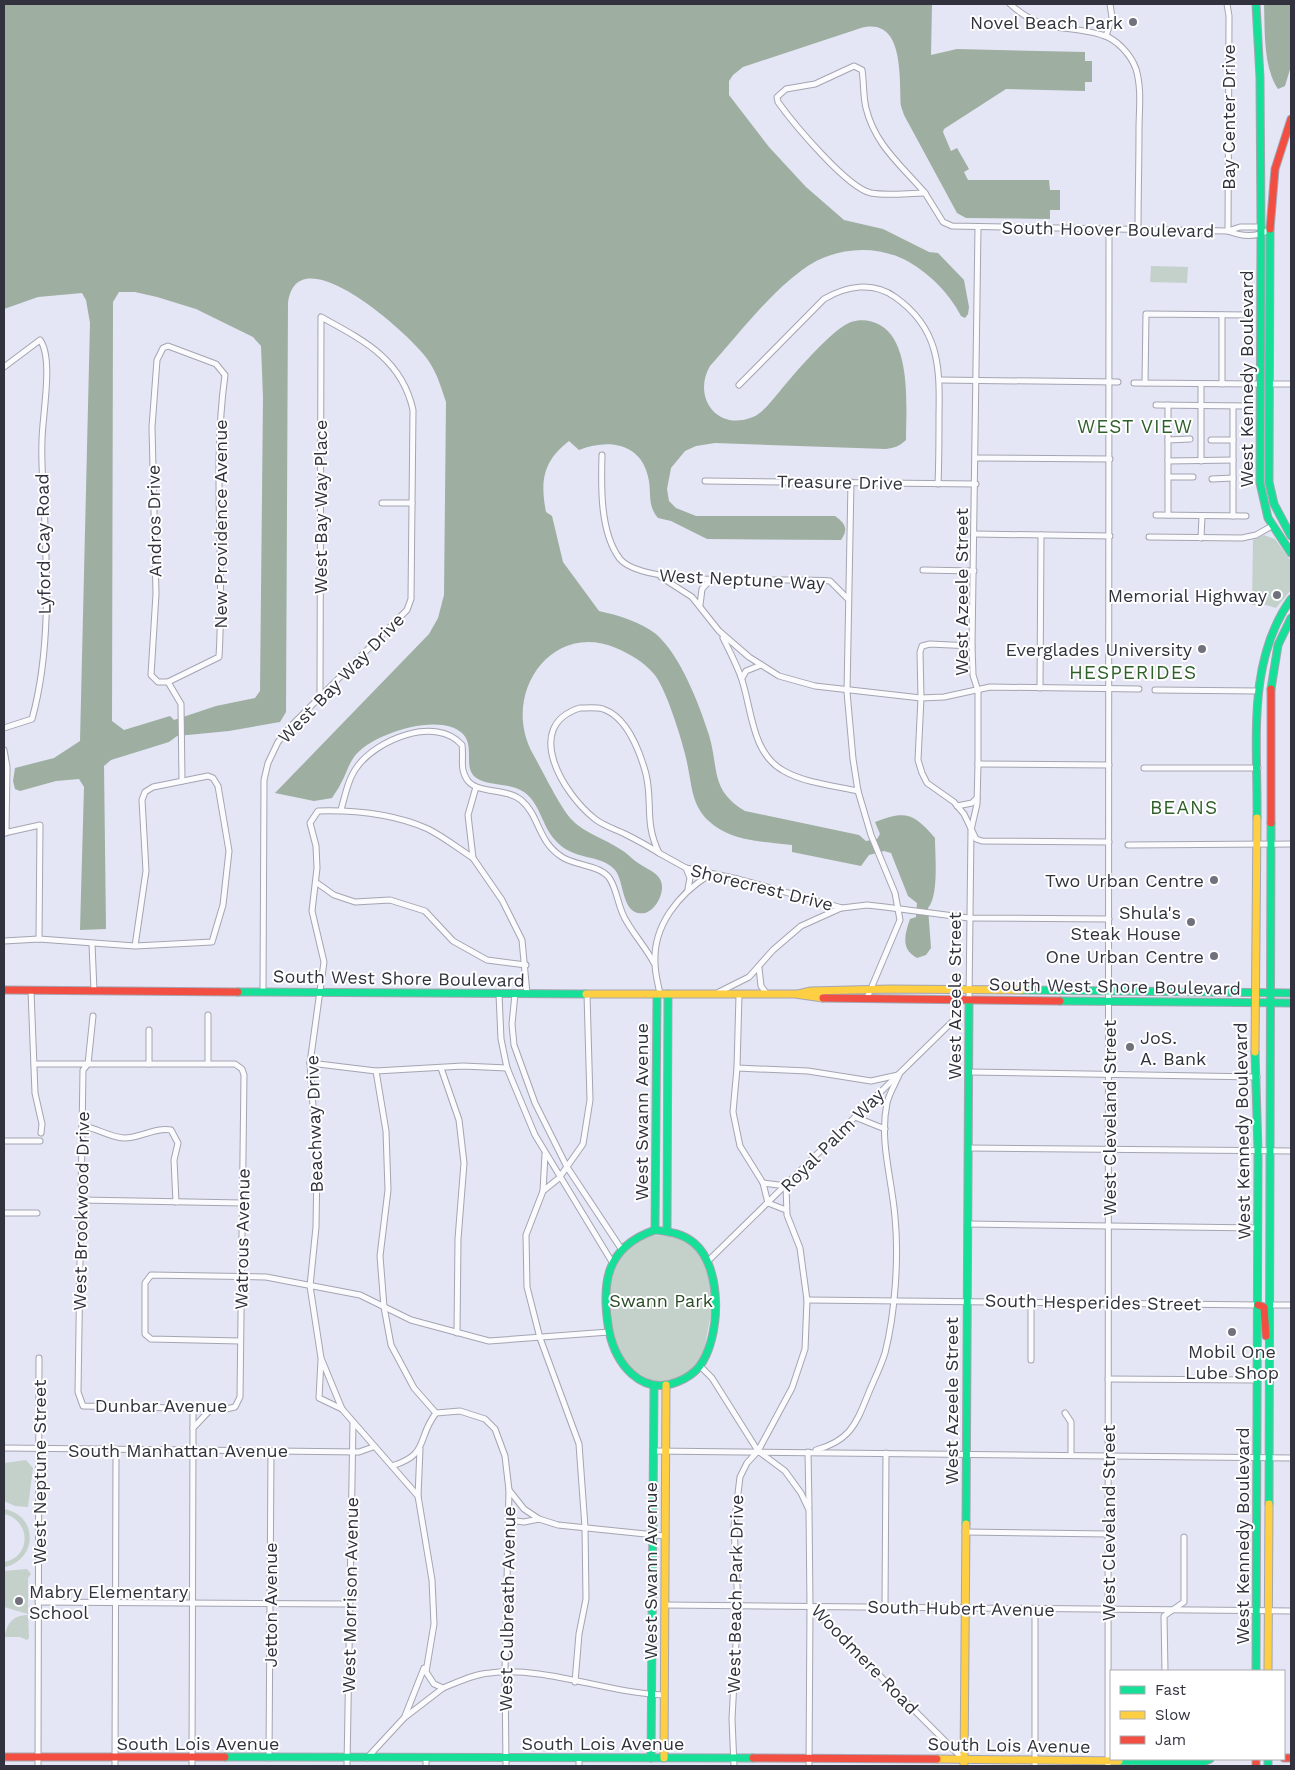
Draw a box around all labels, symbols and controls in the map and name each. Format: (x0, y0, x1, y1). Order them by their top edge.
place label: Novel Beach Park (970, 12, 1123, 33)
marker: Novel Beach Park (1127, 16, 1139, 28)
street label: Bay Center Drive (1218, 44, 1239, 190)
street label: South Hoover Boulevard (1001, 217, 1215, 241)
street label: West Kennedy Boulevard (1236, 270, 1257, 488)
district label: WEST VIEW (1077, 415, 1193, 438)
street label: New Providence Avenue (210, 419, 231, 629)
street label: West Bay Way Place (310, 420, 331, 594)
street label: Andros Drive (143, 465, 165, 577)
street label: Treasure Drive (777, 470, 903, 494)
street label: Lyford Cay Road (31, 473, 55, 615)
street label: West Azeele Street (951, 508, 972, 676)
street label: West Neptune Way (658, 564, 826, 594)
place label: Memorial Highway (1108, 585, 1268, 606)
marker: Memorial Highway (1271, 589, 1283, 601)
street label: West Bay Way Drive (274, 609, 408, 747)
place label: Everglades University (1005, 639, 1193, 660)
marker: Everglades University (1196, 643, 1208, 655)
district label: HESPERIDES (1069, 661, 1197, 684)
district label: BEANS (1150, 796, 1218, 819)
street label: Shorecrest Drive (688, 859, 836, 915)
place label: Two Urban Centre (1045, 870, 1204, 891)
marker: Two Urban Centre (1208, 874, 1220, 886)
place label: Shula's Steak House (1071, 902, 1181, 944)
street label: West Azeele Street (944, 912, 965, 1080)
marker: Shula's Steak House (1185, 916, 1197, 928)
place label: One Urban Centre (1045, 946, 1204, 967)
marker: One Urban Centre (1208, 950, 1220, 962)
street label: South West Shore Boulevard (273, 965, 525, 991)
street label: South West Shore Boulevard (989, 973, 1241, 999)
street label: West Cleveland Street (1099, 1019, 1120, 1216)
street label: West Kennedy Boulevard (1230, 1022, 1254, 1240)
street label: West Swann Avenue (631, 1023, 652, 1201)
place label: JoS. A. Bank (1140, 1027, 1206, 1069)
marker: JoS. A. Bank (1124, 1041, 1136, 1053)
street label: Beachway Drive (301, 1055, 327, 1193)
street label: Royal Palm Way (776, 1083, 889, 1196)
street label: West Brookwood Drive (69, 1111, 93, 1311)
street label: Watrous Avenue (230, 1168, 254, 1310)
park label: Swann Park (609, 1290, 713, 1311)
street label: South Hesperides Street (985, 1290, 1202, 1314)
street label: West Azeele Street (941, 1317, 962, 1485)
marker: Mobil One Lube Shop (1226, 1326, 1238, 1338)
place label: Mobil One Lube Shop (1185, 1341, 1279, 1383)
street label: West Neptune Street (29, 1379, 50, 1565)
street label: Dunbar Avenue (95, 1395, 227, 1416)
street label: West Cleveland Street (1098, 1424, 1119, 1621)
street label: West Kennedy Boulevard (1232, 1427, 1253, 1645)
street label: South Manhattan Avenue (68, 1440, 288, 1461)
street label: West Swann Avenue (640, 1482, 661, 1660)
street label: West Beach Park Drive (723, 1494, 747, 1694)
street label: West Morrison Avenue (338, 1497, 362, 1693)
street label: West Culbreath Avenue (495, 1506, 519, 1712)
street label: Jetton Avenue (260, 1542, 281, 1668)
place label: Mabry Elementary School (29, 1581, 189, 1623)
marker: Mabry Elementary School (13, 1595, 25, 1607)
street label: South Hubert Avenue (867, 1596, 1055, 1620)
street label: Woodmere Road (807, 1600, 923, 1718)
legend (1110, 1670, 1285, 1760)
text: Fast (1155, 1681, 1187, 1699)
text: Slow (1155, 1706, 1191, 1724)
text: Jam (1155, 1731, 1186, 1749)
street label: South Lois Avenue (117, 1733, 279, 1754)
street label: South Lois Avenue (522, 1733, 684, 1754)
street label: South Lois Avenue (927, 1733, 1091, 1757)

